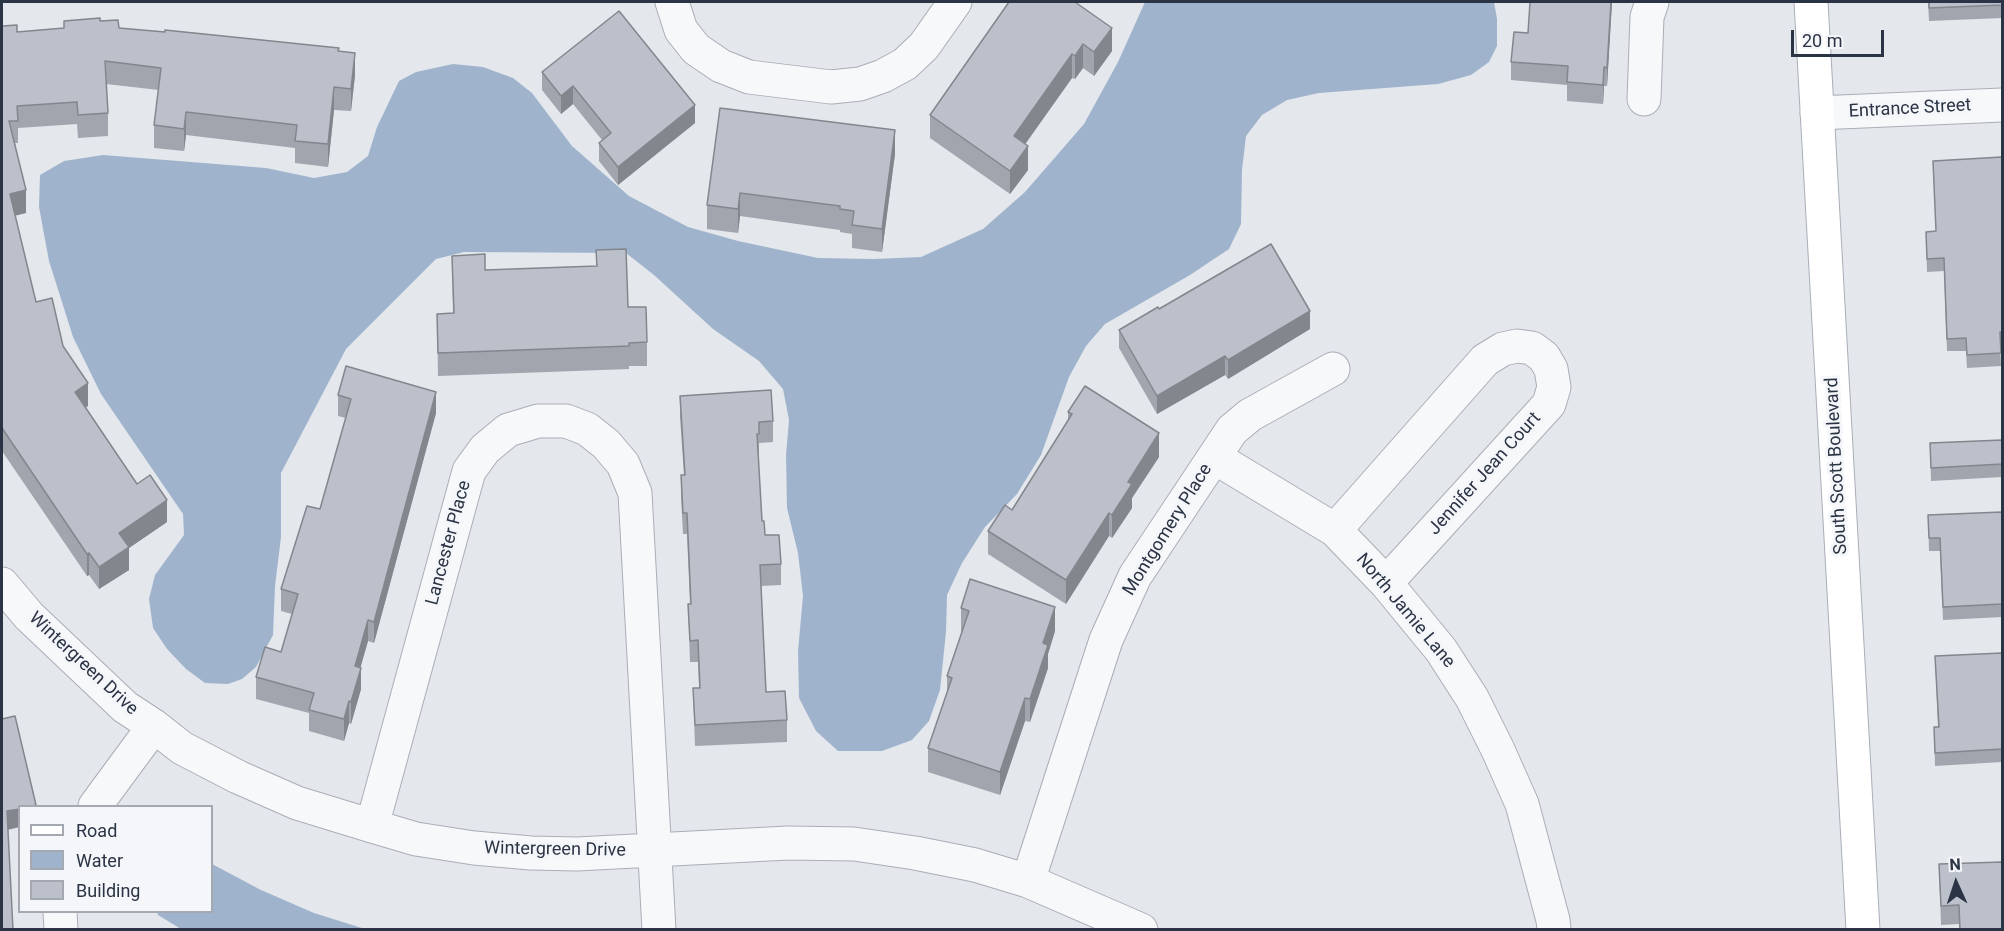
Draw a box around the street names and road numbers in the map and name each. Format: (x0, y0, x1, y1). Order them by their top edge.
street label: Entrance Street (1848, 95, 1972, 123)
street label: South Scott Boulevard (1822, 377, 1852, 555)
street label: Jennifer Jean Court (1424, 408, 1546, 540)
street label: Montgomery Place (1119, 460, 1217, 600)
street label: Lancester Place (422, 478, 476, 608)
street label: North Jamie Lane (1351, 549, 1459, 673)
street label: Wintergreen Drive (24, 608, 142, 720)
street label: Wintergreen Drive (484, 838, 626, 862)

